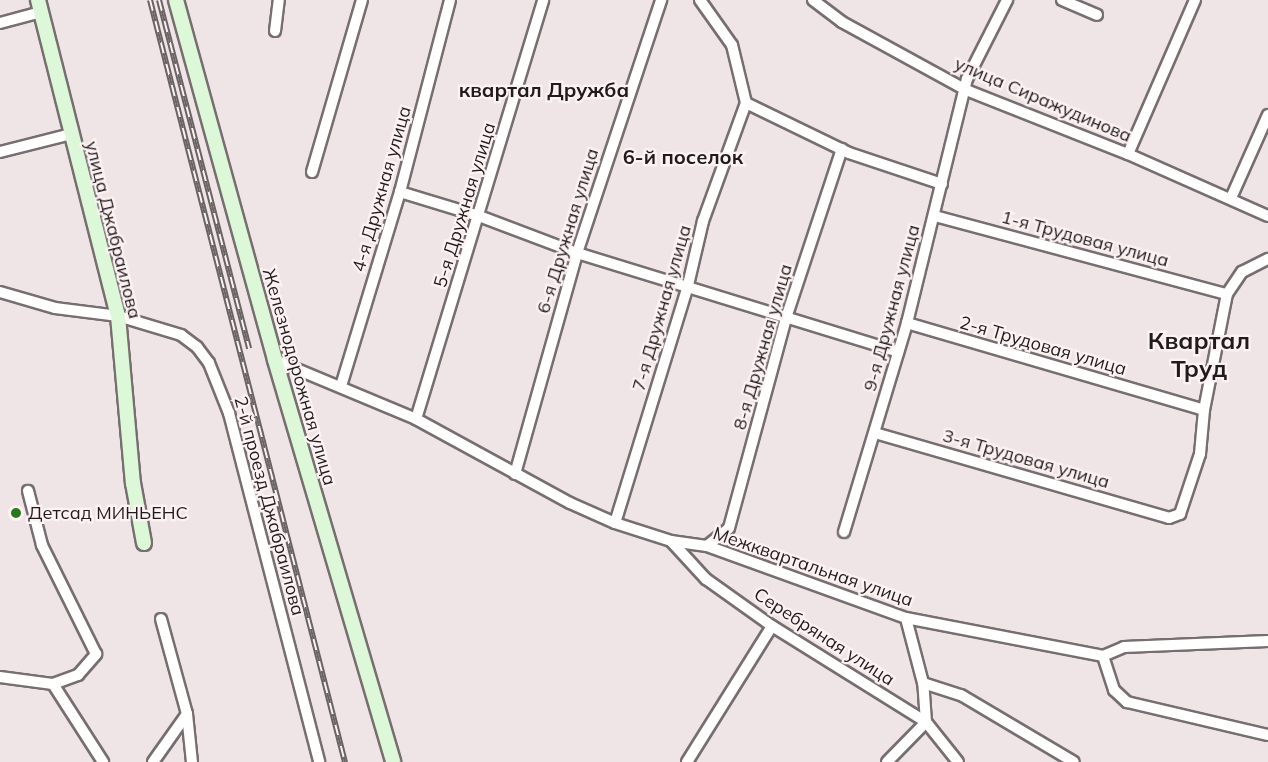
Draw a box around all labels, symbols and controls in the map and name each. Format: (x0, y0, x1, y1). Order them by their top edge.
street label: улица Сиражудинова (951, 53, 1135, 147)
district label: квартал Дружба (459, 77, 629, 101)
street label: 4-я Дружная улица (348, 104, 416, 274)
street label: 5-я Дружная улица (430, 120, 500, 290)
street label: улица Джабраилова (80, 139, 146, 321)
district label: 6-й поселок (623, 144, 743, 168)
street label: 6-я Дружная улица (533, 146, 603, 316)
street label: 1-я Трудовая улица (999, 206, 1171, 272)
street label: 9-я Дружная улица (859, 222, 925, 394)
street label: 7-я Дружная улица (628, 223, 696, 393)
street label: 8-я Дружная улица (729, 262, 797, 432)
street label: Железнодорожная улица (258, 266, 340, 488)
street label: 2-я Трудовая улица (957, 312, 1129, 380)
district label: Квартал Труд (1148, 327, 1250, 383)
street label: 2-й проезд Джабраилова (229, 394, 309, 618)
street label: 3-я Трудовая улица (940, 425, 1112, 493)
place label: Детсад МИНЬЕНС (28, 502, 188, 524)
marker: Детсад МИНЬЕНС (9, 506, 23, 520)
street label: Межквартальная улица (710, 523, 916, 611)
street label: Серебряная улица (750, 584, 898, 690)

